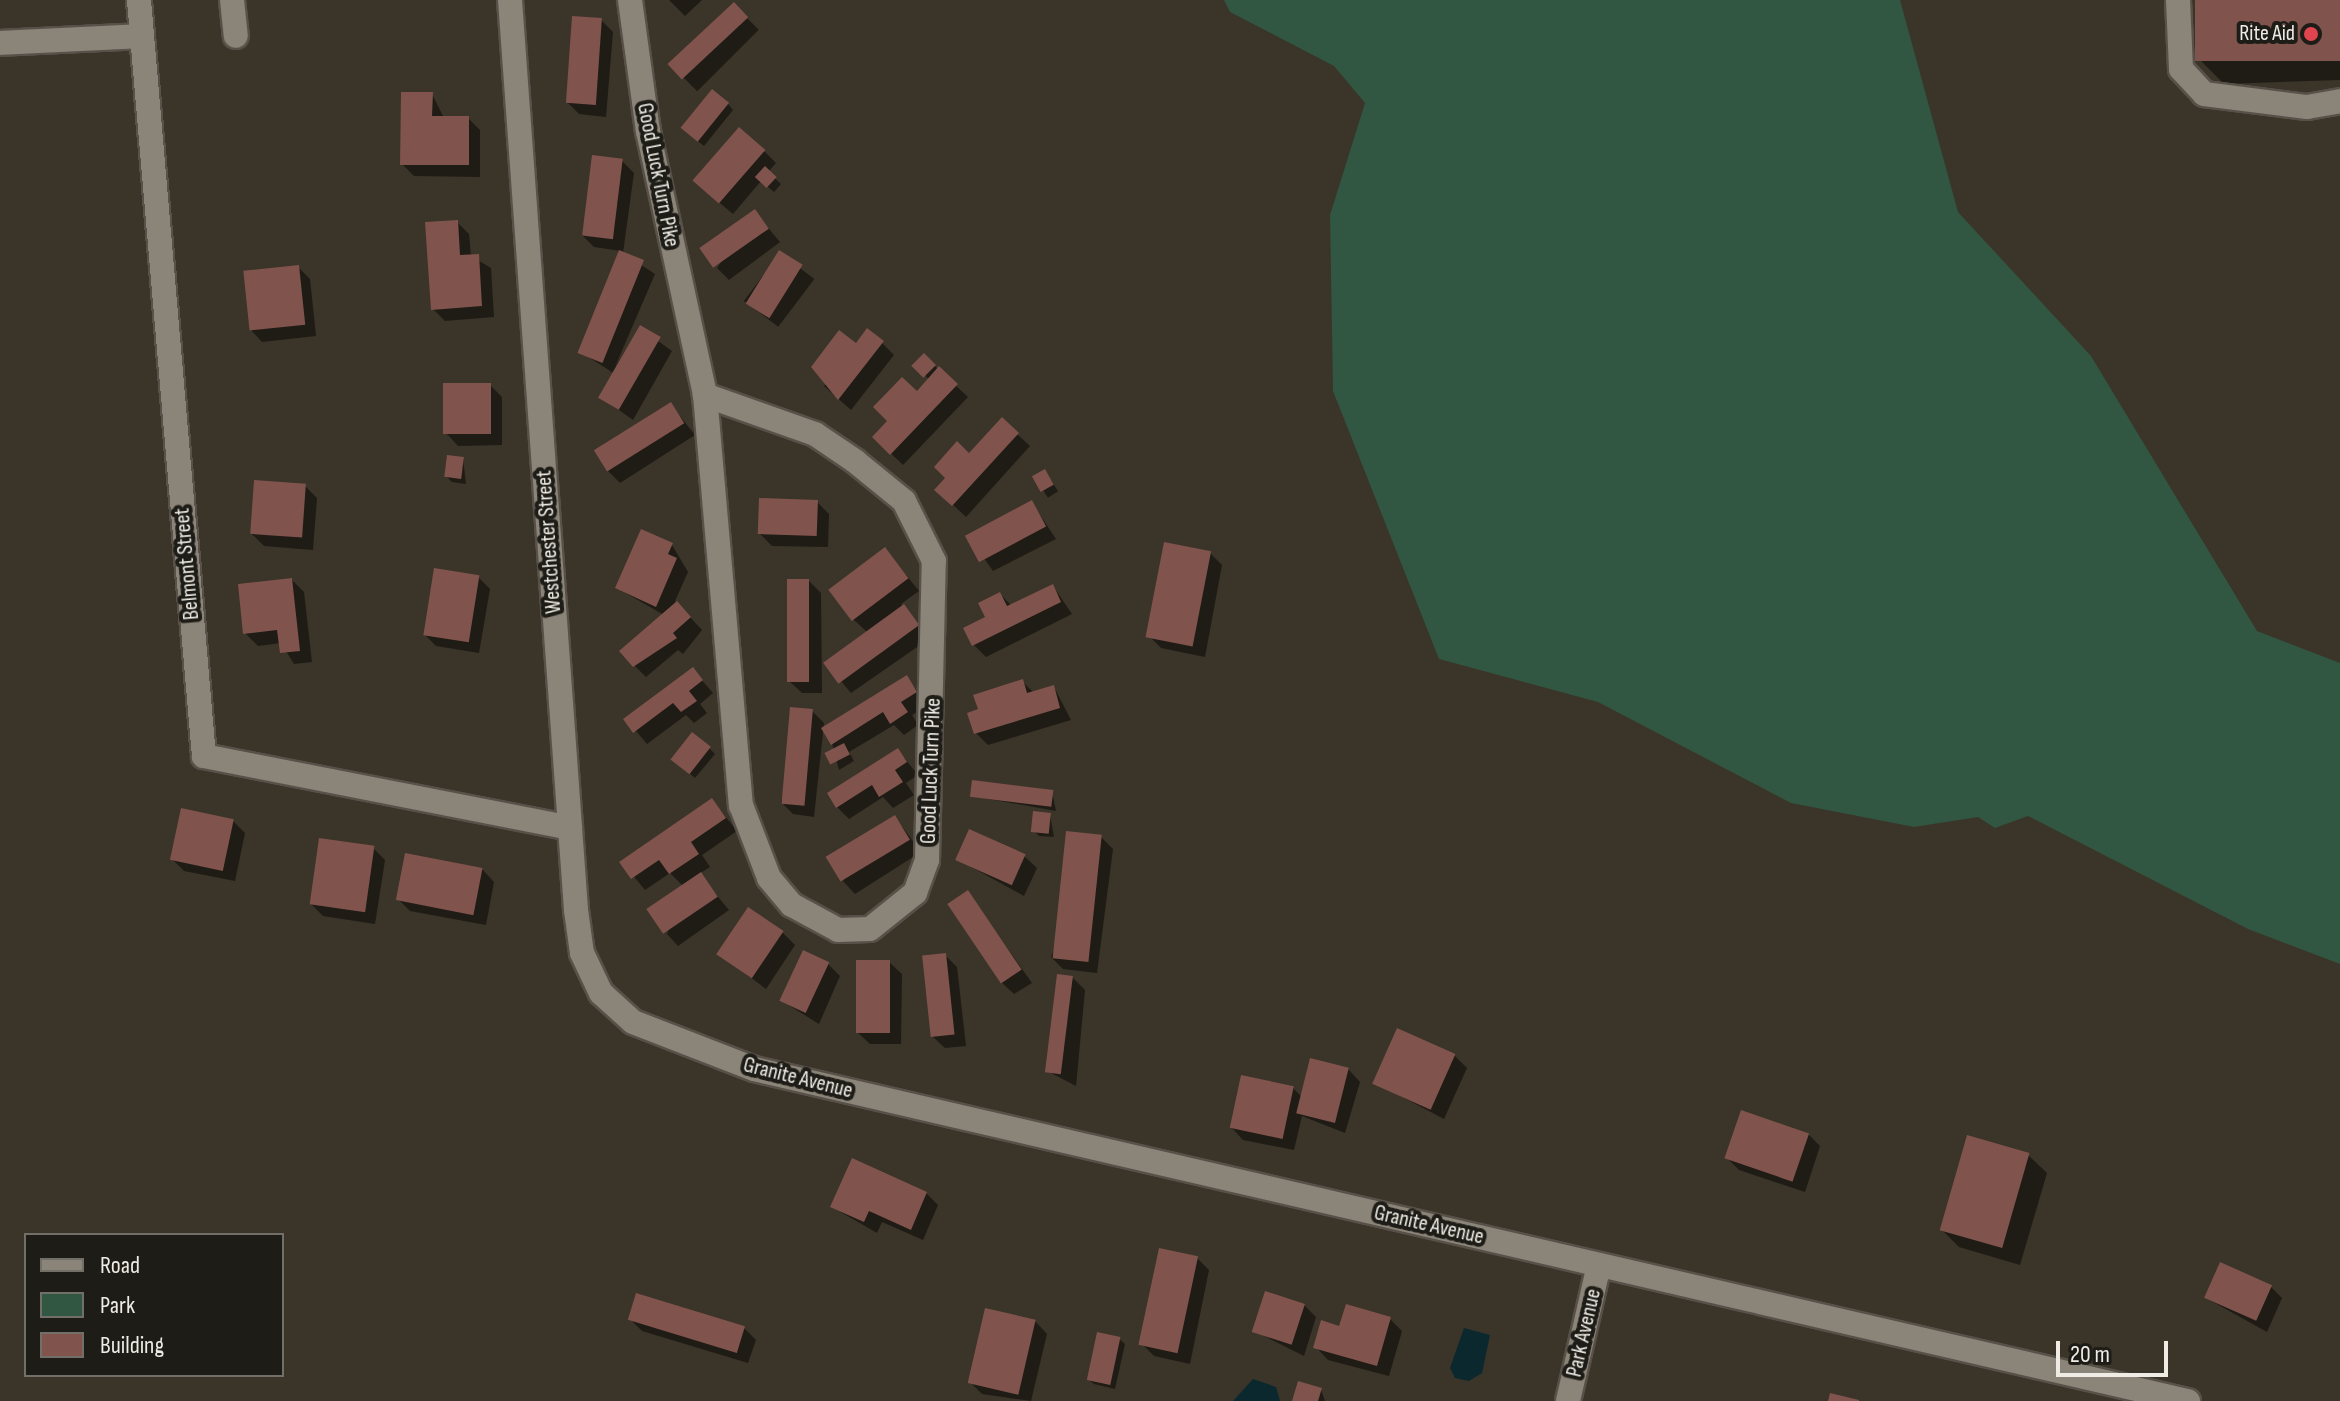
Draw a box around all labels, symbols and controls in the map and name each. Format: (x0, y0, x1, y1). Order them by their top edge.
place label: Rite Aid (2239, 21, 2295, 47)
marker: Rite Aid (2302, 25, 2320, 43)
street label: Good Luck Turn Pike (631, 101, 685, 249)
street label: Westchester Street (531, 469, 567, 615)
street label: Belmont Street (169, 507, 205, 621)
street label: Good Luck Turn Pike (915, 698, 947, 844)
street label: Granite Avenue (741, 1052, 855, 1104)
street label: Granite Avenue (1372, 1200, 1486, 1250)
legend (24, 1233, 284, 1377)
text: Road (100, 1251, 140, 1280)
street label: Park Avenue (1561, 1286, 1607, 1380)
text: Park (100, 1291, 135, 1320)
scale bar (2060, 1325, 2172, 1375)
text: Building (100, 1331, 164, 1360)
text: 20 m (2070, 1340, 2110, 1369)

